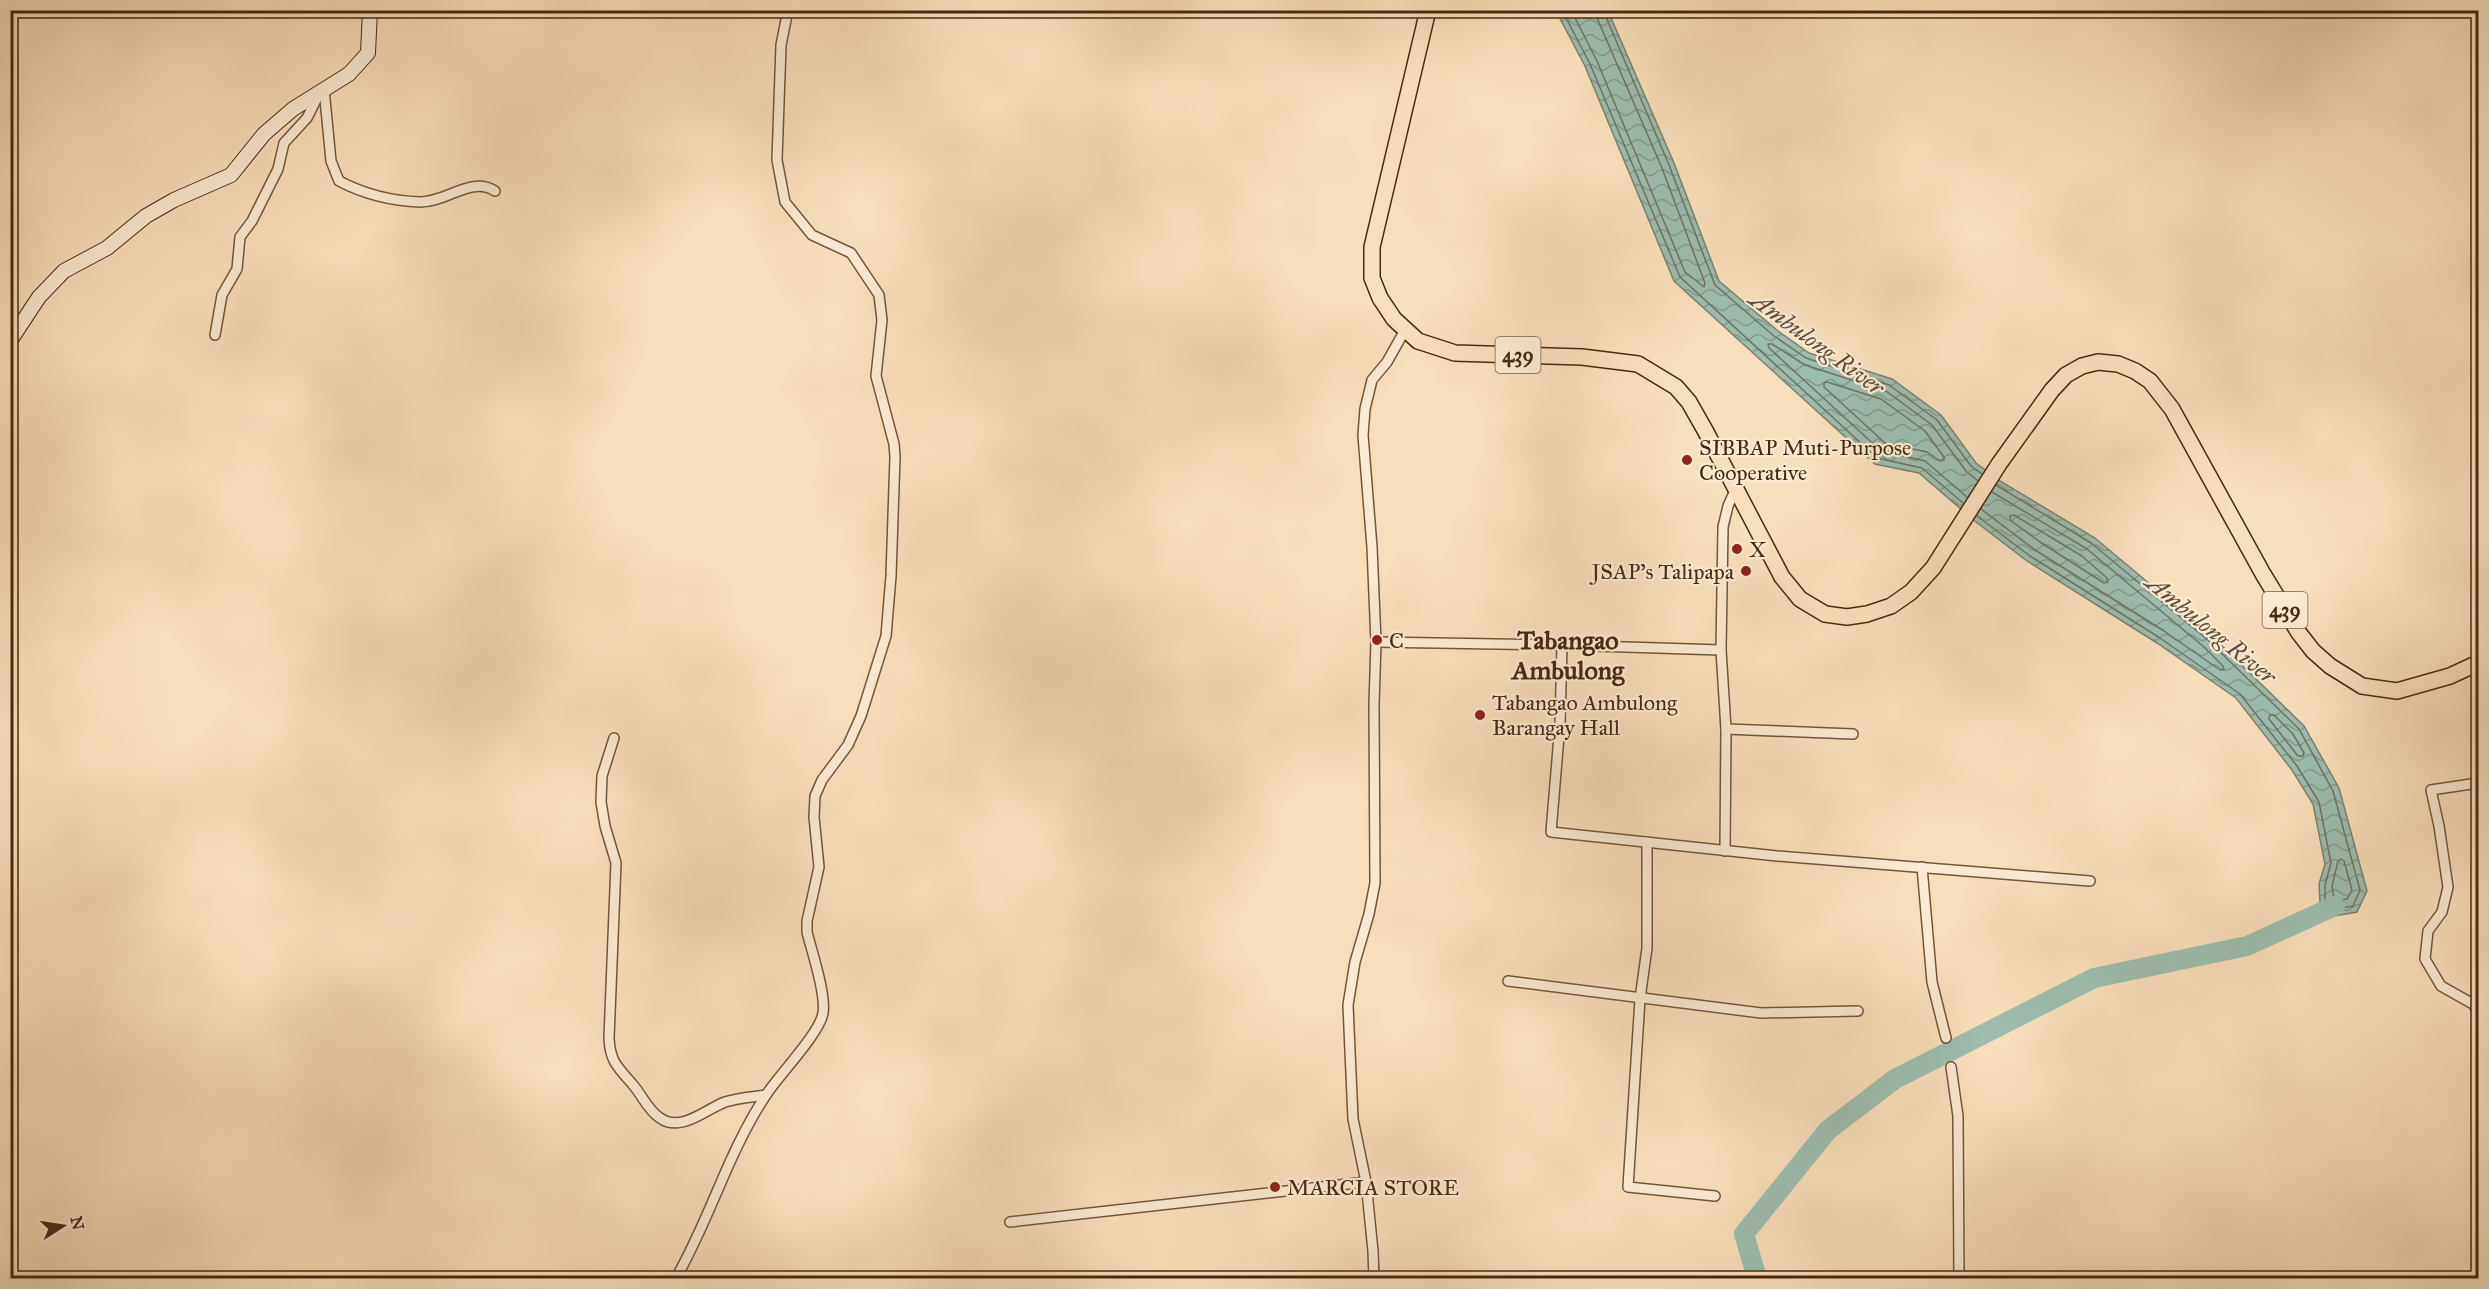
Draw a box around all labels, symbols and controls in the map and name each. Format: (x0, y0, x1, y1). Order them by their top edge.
water label: Ambulong River (1741, 282, 1892, 403)
road number: 439 (1496, 337, 1540, 373)
place label: SIBBAP Muti-Purpose Cooperative (1699, 434, 1911, 486)
marker: SIBBAP Muti-Purpose Cooperative (1680, 453, 1694, 467)
place label: X (1749, 536, 1766, 563)
marker: X (1730, 542, 1744, 556)
place label: JSAP's Talipapa (1590, 558, 1735, 585)
marker: JSAP's Talipapa (1739, 564, 1753, 578)
water label: Ambulong River (2137, 565, 2284, 692)
road number: 439 (2262, 592, 2308, 628)
district label: Tabangao Ambulong (1510, 624, 1625, 687)
place label: C (1389, 627, 1404, 654)
marker: C (1370, 633, 1384, 647)
place label: Tabangao Ambulong Barangay Hall (1492, 689, 1678, 741)
marker: Tabangao Ambulong Barangay Hall (1473, 708, 1487, 722)
place label: MARCIA STORE (1287, 1174, 1459, 1201)
marker: MARCIA STORE (1268, 1180, 1282, 1194)
north arrow (33, 1196, 93, 1256)
text: N (66, 1214, 88, 1232)

